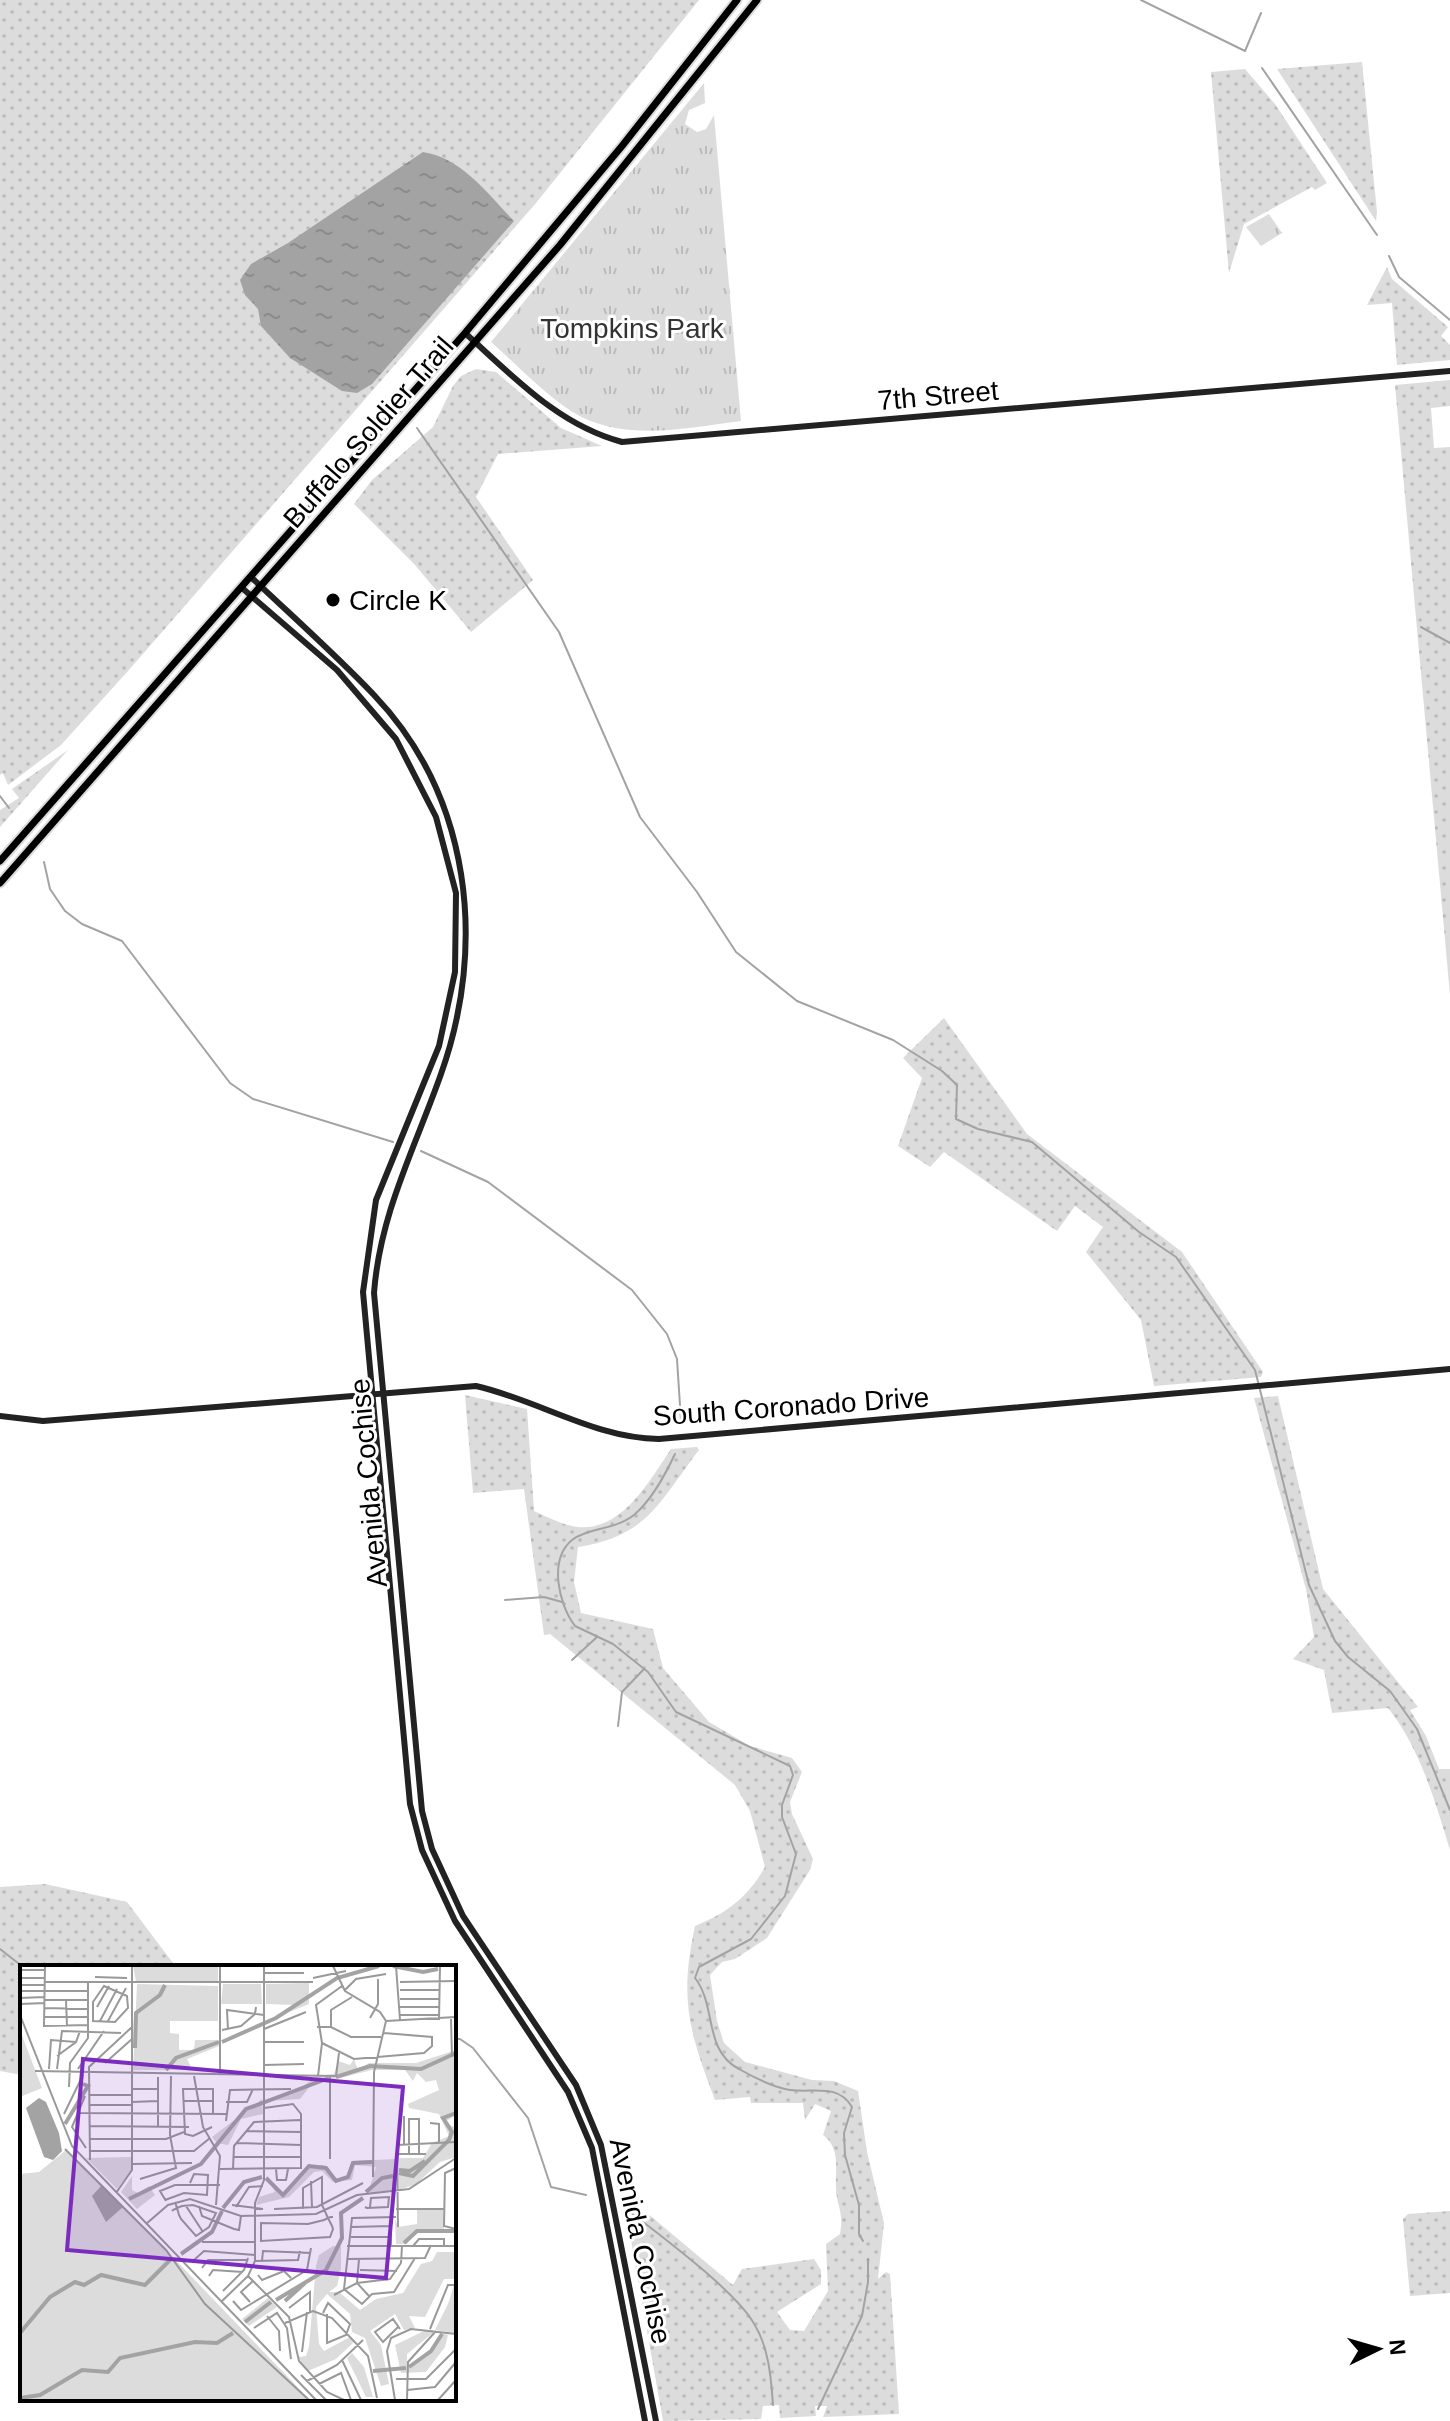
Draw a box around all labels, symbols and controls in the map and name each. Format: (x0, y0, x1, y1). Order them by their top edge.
park label: Tompkins Park (540, 313, 725, 344)
street label: Buffalo Soldier Trail (277, 331, 460, 534)
street label: 7th Street (876, 375, 1000, 416)
place label: Circle K (349, 585, 447, 616)
marker: Circle K (324, 591, 342, 609)
street label: Avenida Cochise (344, 1377, 393, 1589)
street label: South Coronado Drive (652, 1381, 930, 1432)
inset map (20, 1965, 456, 2401)
street label: Avenida Cochise (604, 2135, 677, 2347)
north arrow (1338, 2309, 1418, 2389)
text: N (1384, 2338, 1411, 2356)

